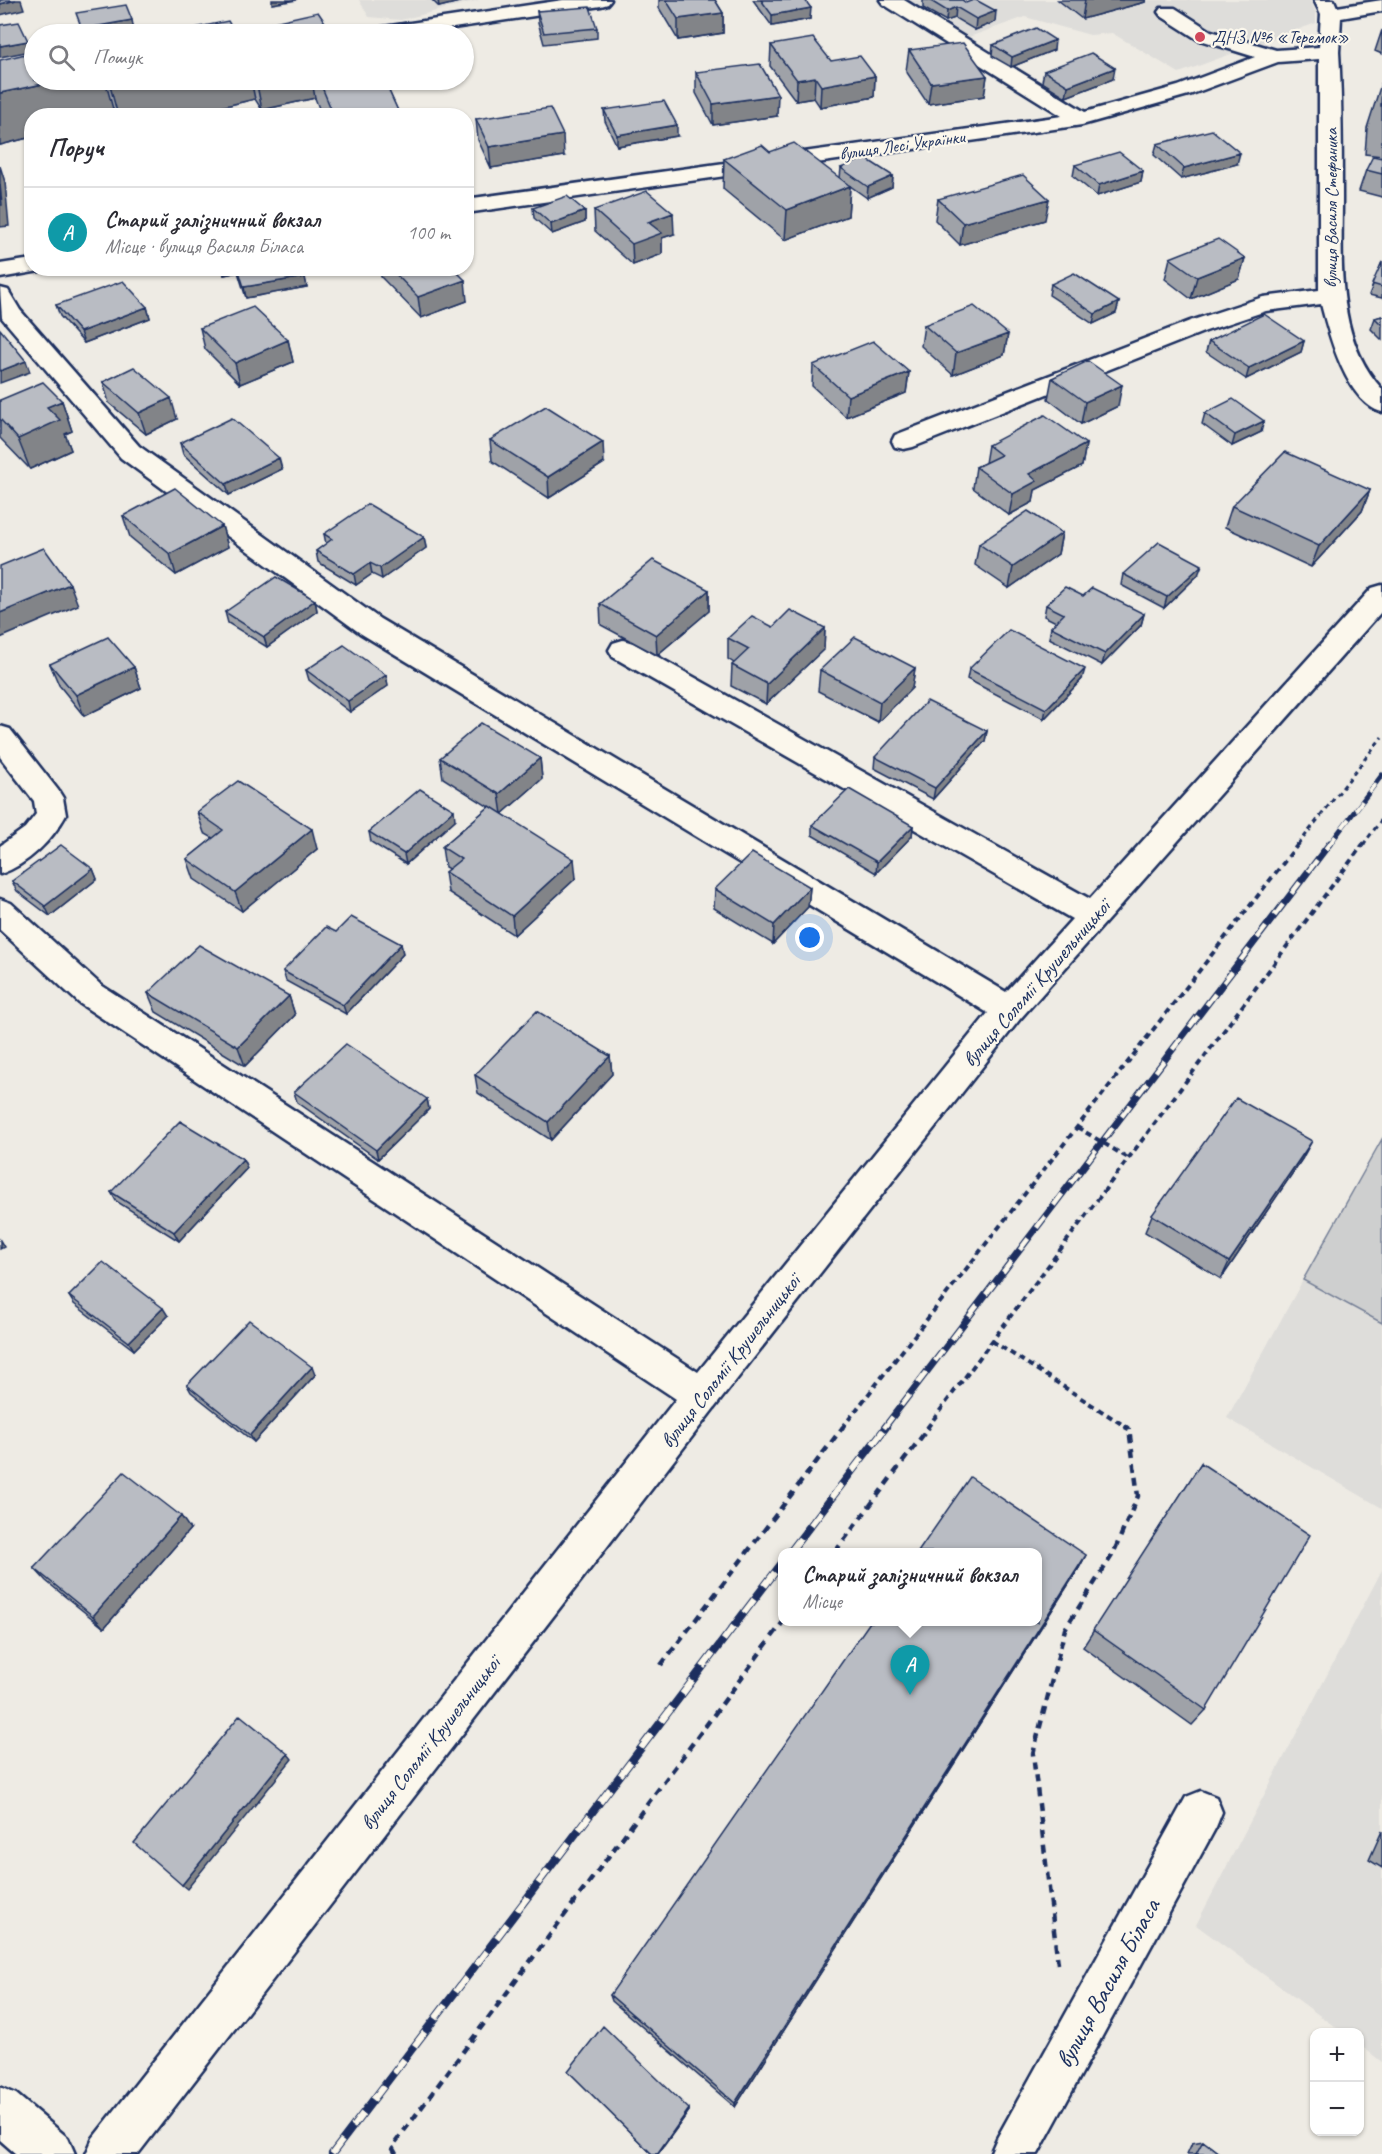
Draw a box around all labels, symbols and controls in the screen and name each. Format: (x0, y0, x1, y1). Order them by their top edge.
search box (24, 24, 474, 90)
place label: ДНЗ №6 «Теремок» (1212, 26, 1349, 48)
marker: ДНЗ №6 «Теремок» (1193, 30, 1207, 44)
icon: search (45, 41, 78, 74)
text: Пошук (93, 43, 142, 71)
street label: вулиця Лесі Українки (838, 125, 967, 165)
street label: вулиця Василя Стефаника (1320, 127, 1342, 288)
text: Поруч (48, 131, 104, 164)
text: Старий залізничний вокзал (105, 206, 320, 234)
text: A (62, 220, 73, 245)
text: 100 m (407, 220, 450, 245)
text: Місце · вулиця Василя Біласа (105, 234, 303, 259)
street label: вулиця Соломії Крушельницької (956, 891, 1118, 1072)
your location (795, 923, 824, 952)
street label: вулиця Соломії Крушельницької (654, 1266, 808, 1453)
popup (778, 1548, 1042, 1626)
text: Старий залізничний вокзал (803, 1561, 1018, 1589)
text: Місце (803, 1589, 842, 1614)
pin: A (890, 1646, 930, 1695)
street label: вулиця Соломії Крушельницької (354, 1648, 508, 1835)
street label: вулиця Василя Біласа (1047, 1891, 1168, 2074)
map controls (1310, 2028, 1364, 2136)
button: + (1310, 2028, 1364, 2082)
button: − (1310, 2082, 1364, 2136)

